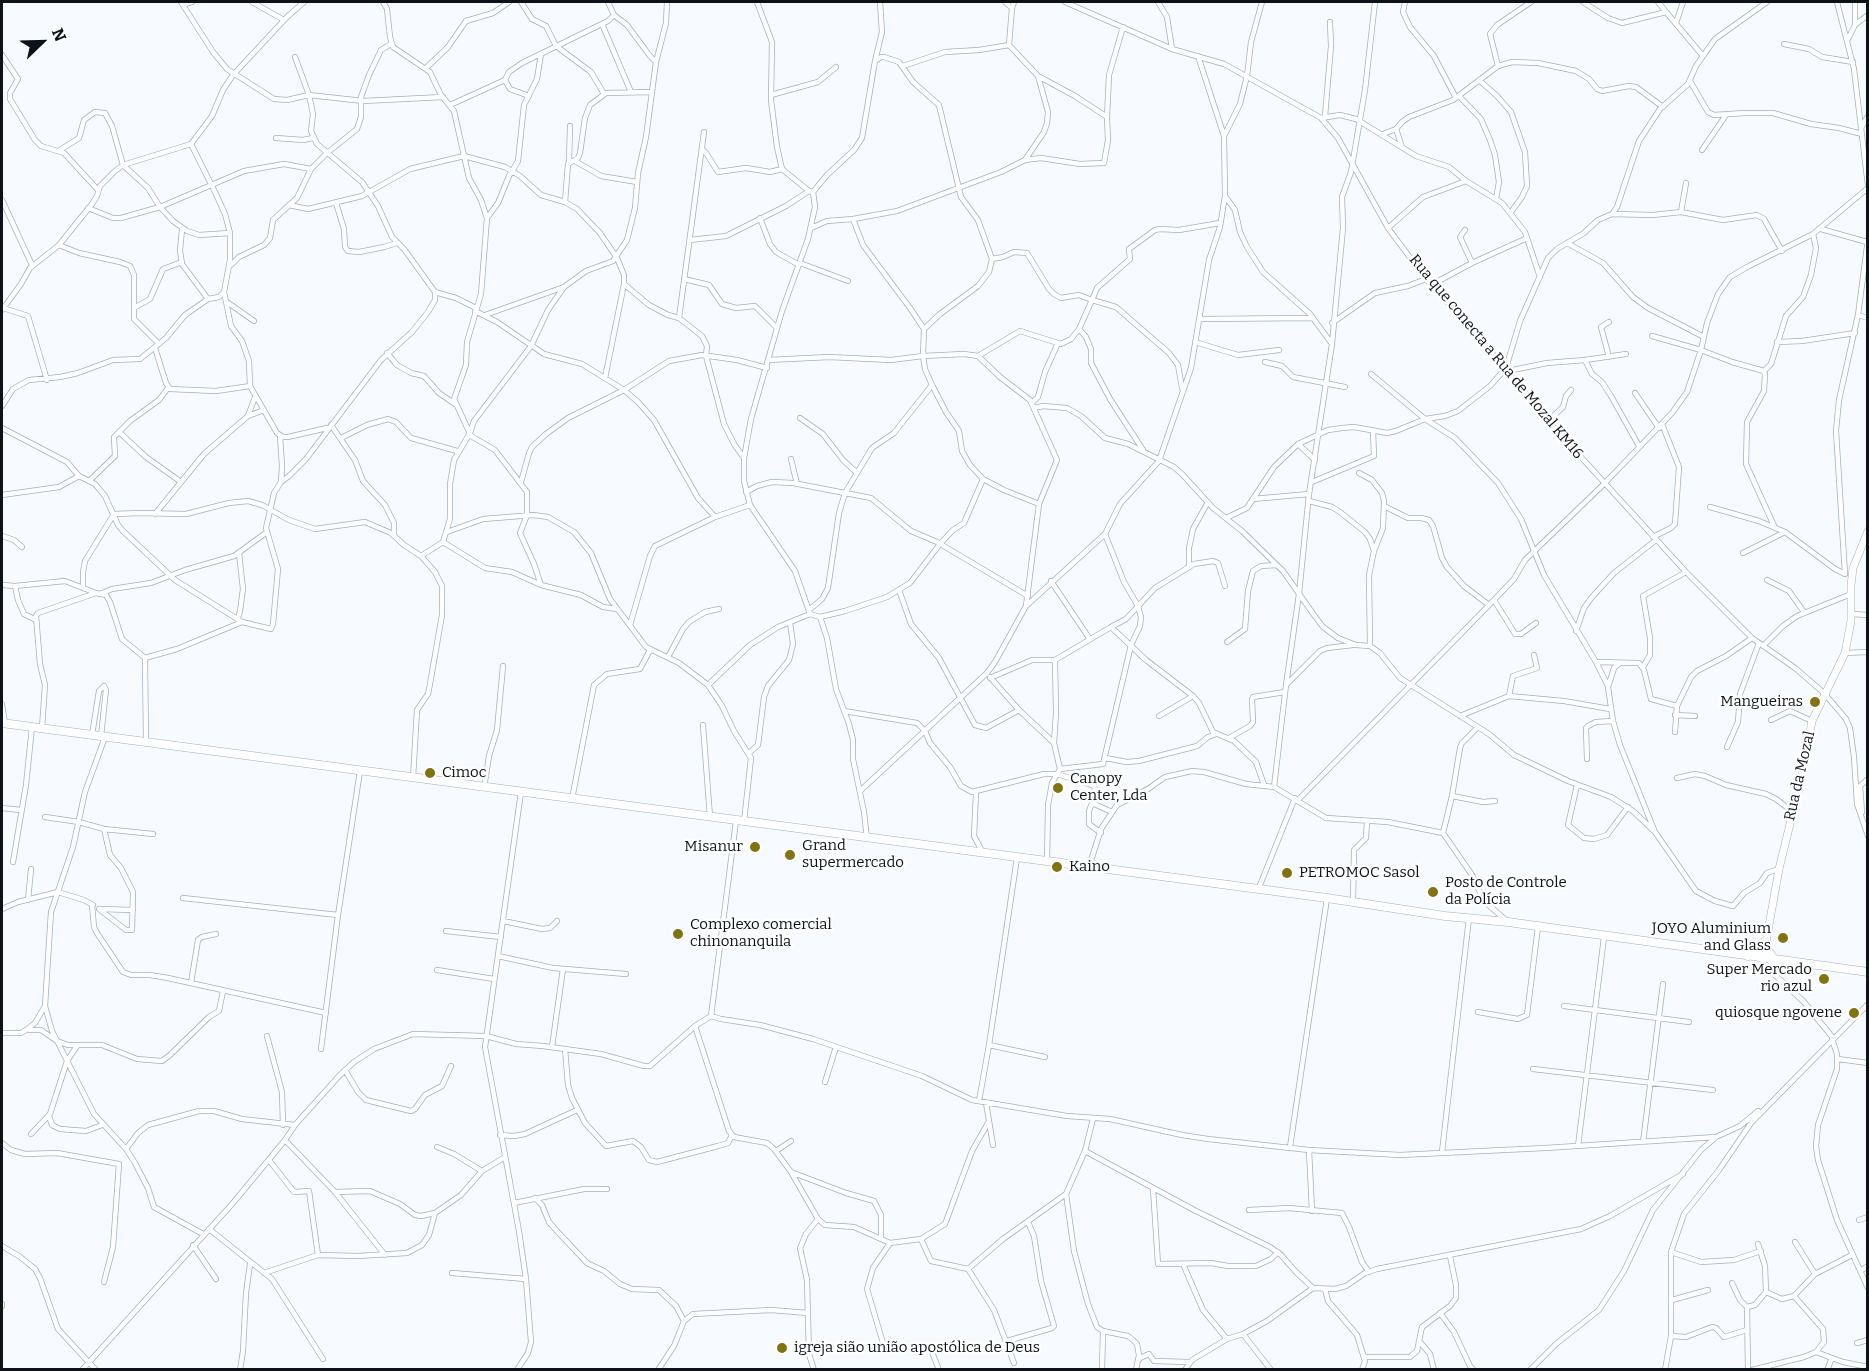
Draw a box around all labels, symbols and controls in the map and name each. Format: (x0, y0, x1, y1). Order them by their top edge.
north arrow (12, 12, 72, 72)
text: N (48, 25, 70, 44)
street label: Rua que conecta a Rua de Mozal KM16 (1405, 251, 1587, 463)
place label: Mangueiras (1720, 693, 1803, 711)
marker: Mangueiras (1808, 695, 1822, 709)
street label: Rua da Mozal (1781, 729, 1819, 823)
place label: Cimoc (442, 764, 486, 782)
marker: Cimoc (423, 766, 437, 780)
place label: Canopy Center, Lda (1070, 770, 1147, 805)
marker: Canopy Center, Lda (1051, 781, 1065, 795)
place label: Grand supermercado (802, 837, 904, 872)
place label: Misanur (684, 838, 743, 856)
marker: Misanur (748, 840, 762, 854)
marker: Grand supermercado (783, 848, 797, 862)
place label: Kaino (1069, 858, 1110, 876)
marker: Kaino (1050, 860, 1064, 874)
place label: PETROMOC Sasol (1299, 864, 1420, 882)
marker: PETROMOC Sasol (1280, 866, 1294, 880)
place label: Posto de Controle da Polícia (1445, 874, 1567, 909)
marker: Posto de Controle da Polícia (1426, 885, 1440, 899)
place label: Complexo comercial chinonanquila (690, 916, 832, 951)
place label: JOYO Aluminium and Glass (1652, 920, 1771, 955)
marker: Complexo comercial chinonanquila (671, 927, 685, 941)
marker: JOYO Aluminium and Glass (1776, 931, 1790, 945)
place label: Super Mercado rio azul (1706, 961, 1812, 996)
marker: Super Mercado rio azul (1817, 972, 1831, 986)
place label: quiosque ngovene (1715, 1004, 1842, 1022)
marker: quiosque ngovene (1847, 1006, 1861, 1020)
place label: igreja sião união apostólica de Deus (794, 1339, 1040, 1357)
marker: igreja sião união apostólica de Deus (775, 1341, 789, 1355)

